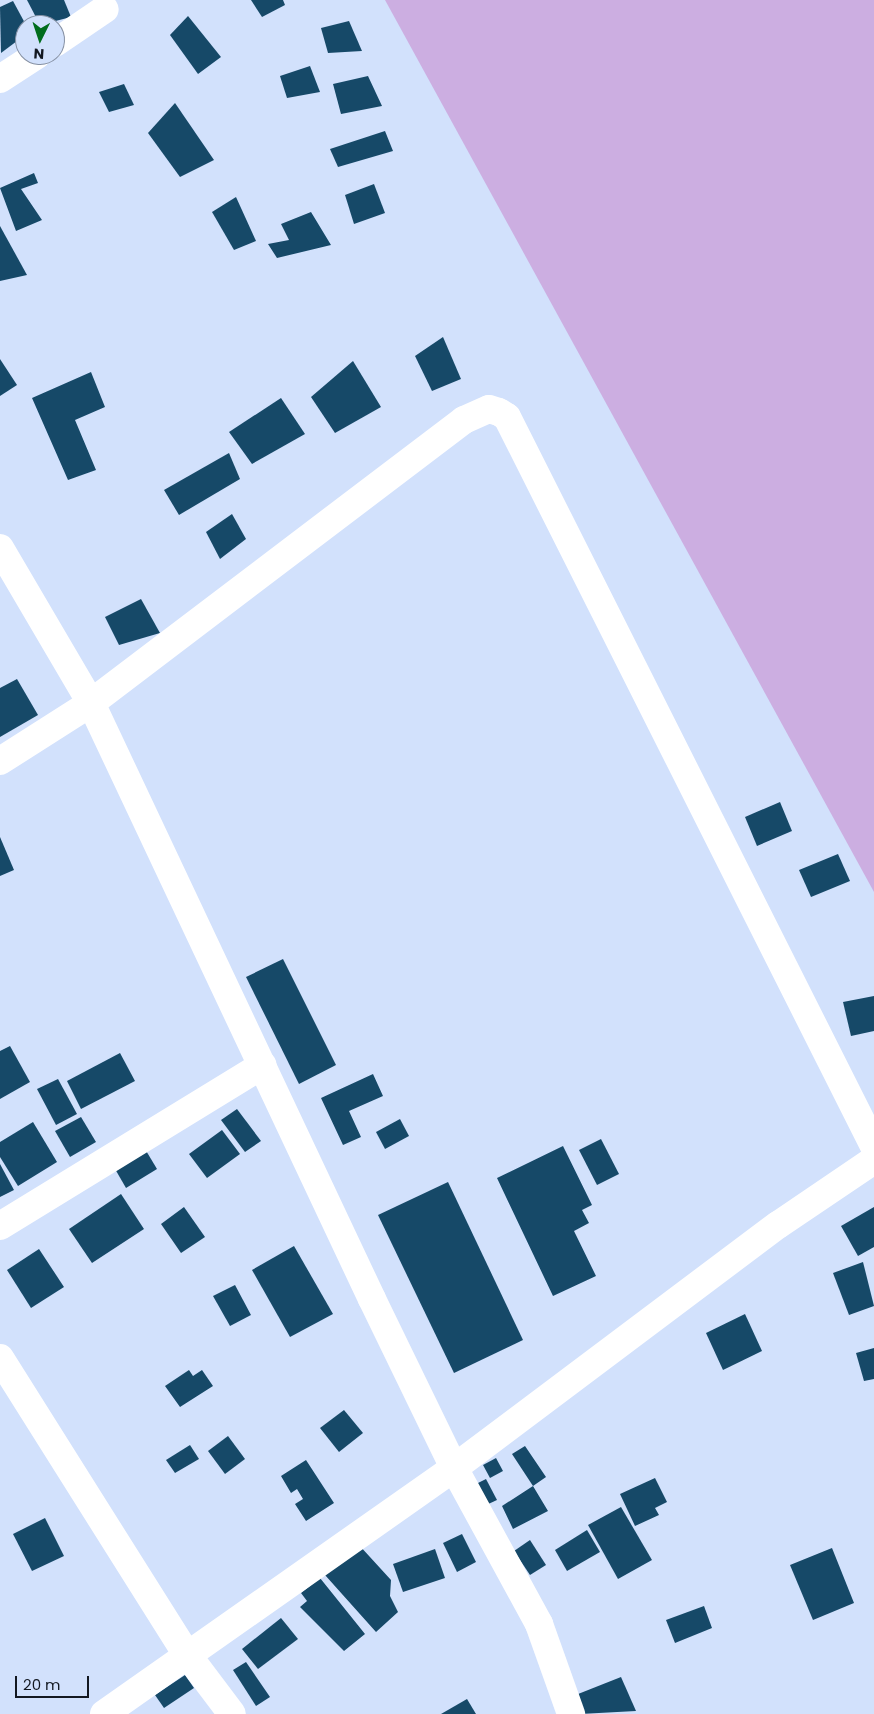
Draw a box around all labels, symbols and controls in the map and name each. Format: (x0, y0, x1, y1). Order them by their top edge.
north arrow (15, 15, 65, 65)
text: N (33, 44, 45, 64)
scale bar (18, 1666, 91, 1698)
text: 20 m (23, 1674, 61, 1695)

